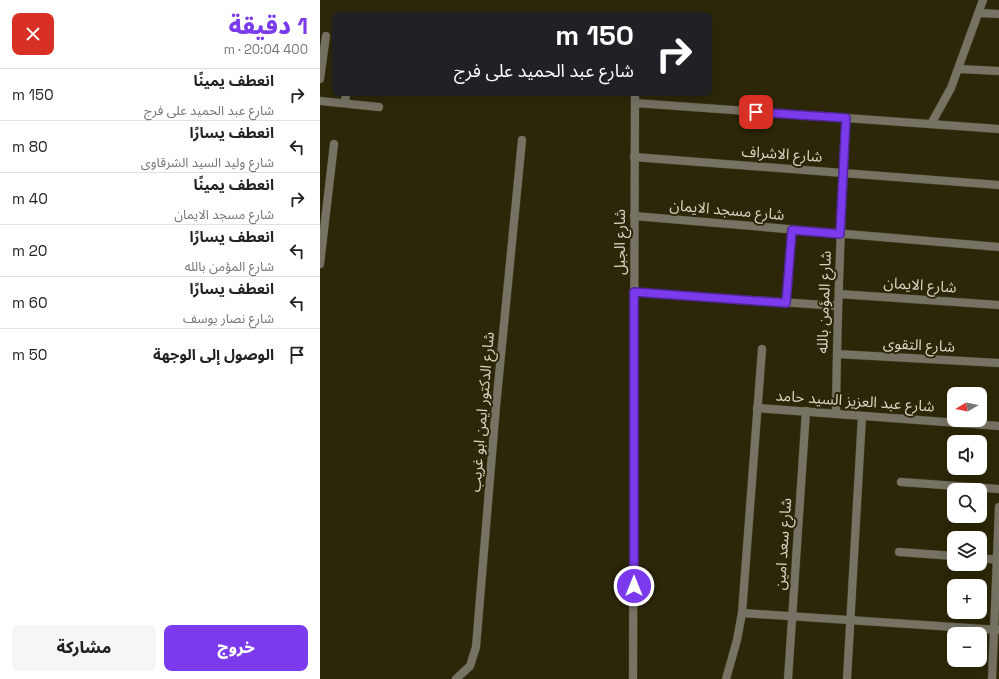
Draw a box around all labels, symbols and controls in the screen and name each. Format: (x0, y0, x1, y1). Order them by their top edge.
text: 1 دقيقة (228, 10, 308, 41)
button: close (12, 13, 54, 55)
text: 150 m (555, 17, 634, 53)
icon: right (648, 28, 700, 80)
text: 400 m · 20:04 (224, 41, 308, 58)
text: شارع عبد الحميد على فرج (454, 59, 634, 82)
text: انعطف يمينًا (193, 71, 274, 90)
icon: right (286, 84, 308, 106)
text: 150 m (12, 85, 54, 104)
pin (739, 95, 773, 129)
icon: arrive (745, 101, 767, 123)
text: شارع عبد الحميد على فرج (144, 102, 274, 119)
text: انعطف يسارًا (190, 123, 274, 142)
icon: left (286, 136, 308, 158)
text: 80 m (12, 137, 48, 156)
street label: شارع الاشراف (741, 141, 823, 169)
text: شارع وليد السيد الشرقاوى (141, 154, 274, 171)
text: انعطف يمينًا (193, 175, 274, 194)
icon: right (286, 188, 308, 210)
text: 40 m (12, 189, 48, 208)
street label: شارع مسجد الايمان (669, 195, 785, 227)
text: شارع مسجد الايمان (174, 206, 274, 223)
street label: شارع الجبل (610, 209, 632, 275)
text: انعطف يسارًا (190, 227, 274, 246)
icon: left (286, 240, 308, 262)
text: 20 m (12, 241, 47, 260)
street label: شارع المؤمن بالله (812, 250, 838, 354)
text: شارع المؤمن بالله (185, 258, 274, 275)
street label: شارع الايمان (883, 272, 957, 300)
text: انعطف يسارًا (190, 279, 274, 298)
icon: left (286, 292, 308, 314)
text: 60 m (12, 293, 48, 312)
text: شارع نصار يوسف (183, 310, 274, 327)
street label: شارع الدكتور ايمن ابو غريب (465, 331, 501, 493)
street label: شارع التقوى (882, 333, 956, 359)
icon: arrive (286, 344, 308, 366)
text: 50 m (12, 345, 47, 364)
text: الوصول إلى الوجهة (153, 345, 274, 364)
street label: شارع عبد العزيز السيد حامد (775, 385, 935, 419)
north arrow (947, 387, 987, 427)
map controls (947, 387, 987, 667)
button: sound (947, 435, 987, 475)
button: search (947, 483, 987, 523)
street label: شارع سعد امين (770, 497, 798, 591)
button: layers (947, 531, 987, 571)
position arrow (613, 565, 655, 607)
button: + (947, 579, 987, 619)
button: مشاركة (12, 625, 156, 671)
button: خروج (164, 625, 308, 671)
button: − (947, 627, 987, 667)

